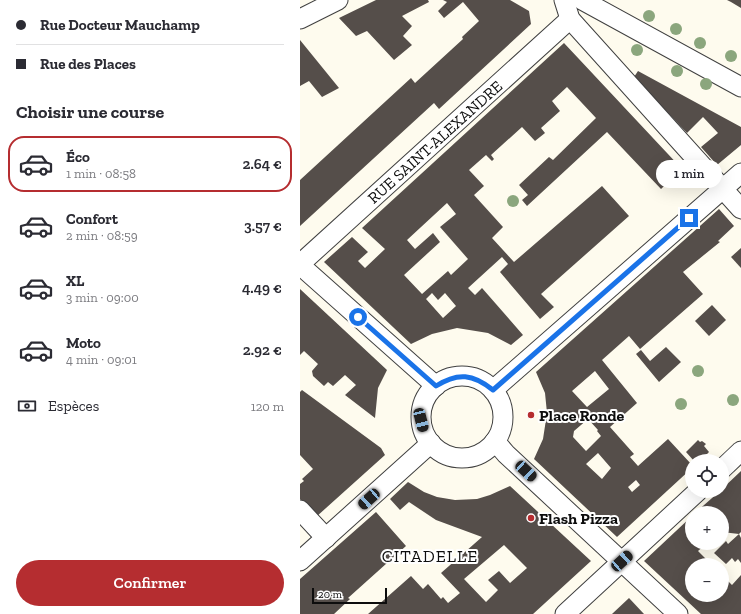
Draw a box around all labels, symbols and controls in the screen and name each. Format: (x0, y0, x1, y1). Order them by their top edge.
text: Rue Docteur Mauchamp (40, 16, 200, 34)
text: Rue des Places (40, 55, 136, 73)
street label: RUE SAINT-ALEXANDRE (364, 76, 506, 208)
text: Choisir une course (16, 101, 164, 123)
icon: car (18, 146, 54, 182)
text: Éco (66, 148, 90, 166)
text: 2.64 € (243, 155, 282, 173)
callout: 1 min (656, 160, 722, 188)
text: 1 min · 08:58 (66, 166, 136, 181)
text: 1 min (674, 166, 704, 181)
icon: car (18, 208, 54, 244)
route end (680, 209, 698, 227)
text: Confort (66, 210, 118, 228)
text: 3.57 € (244, 217, 282, 235)
text: 2 min · 08:59 (66, 228, 138, 243)
icon: car (18, 270, 54, 306)
text: XL (66, 272, 84, 290)
text: 4.49 € (242, 279, 282, 297)
text: 3 min · 09:00 (66, 290, 139, 305)
route start (349, 308, 367, 326)
icon: car (18, 332, 54, 368)
text: Moto (66, 334, 101, 352)
text: 2.92 € (243, 341, 282, 359)
text: 4 min · 09:01 (66, 352, 137, 367)
icon: cash (16, 395, 38, 417)
text: Espèces (48, 397, 99, 415)
text: 120 m (251, 399, 284, 414)
place label: Place Ronde (539, 406, 625, 425)
car (412, 407, 430, 433)
marker: Place Ronde (526, 410, 536, 420)
map controls (685, 454, 729, 602)
button: locate (685, 454, 729, 498)
car (513, 458, 539, 484)
car (356, 487, 382, 511)
button: + (685, 506, 729, 550)
place label: Flash Pizza (539, 509, 618, 528)
marker: Flash Pizza (526, 513, 536, 523)
district label: CITADELLE (382, 546, 478, 566)
car (609, 549, 635, 573)
button: − (685, 558, 729, 602)
button: Confirmer (16, 560, 284, 606)
scale bar (312, 586, 387, 605)
text: 20 m (318, 588, 342, 601)

